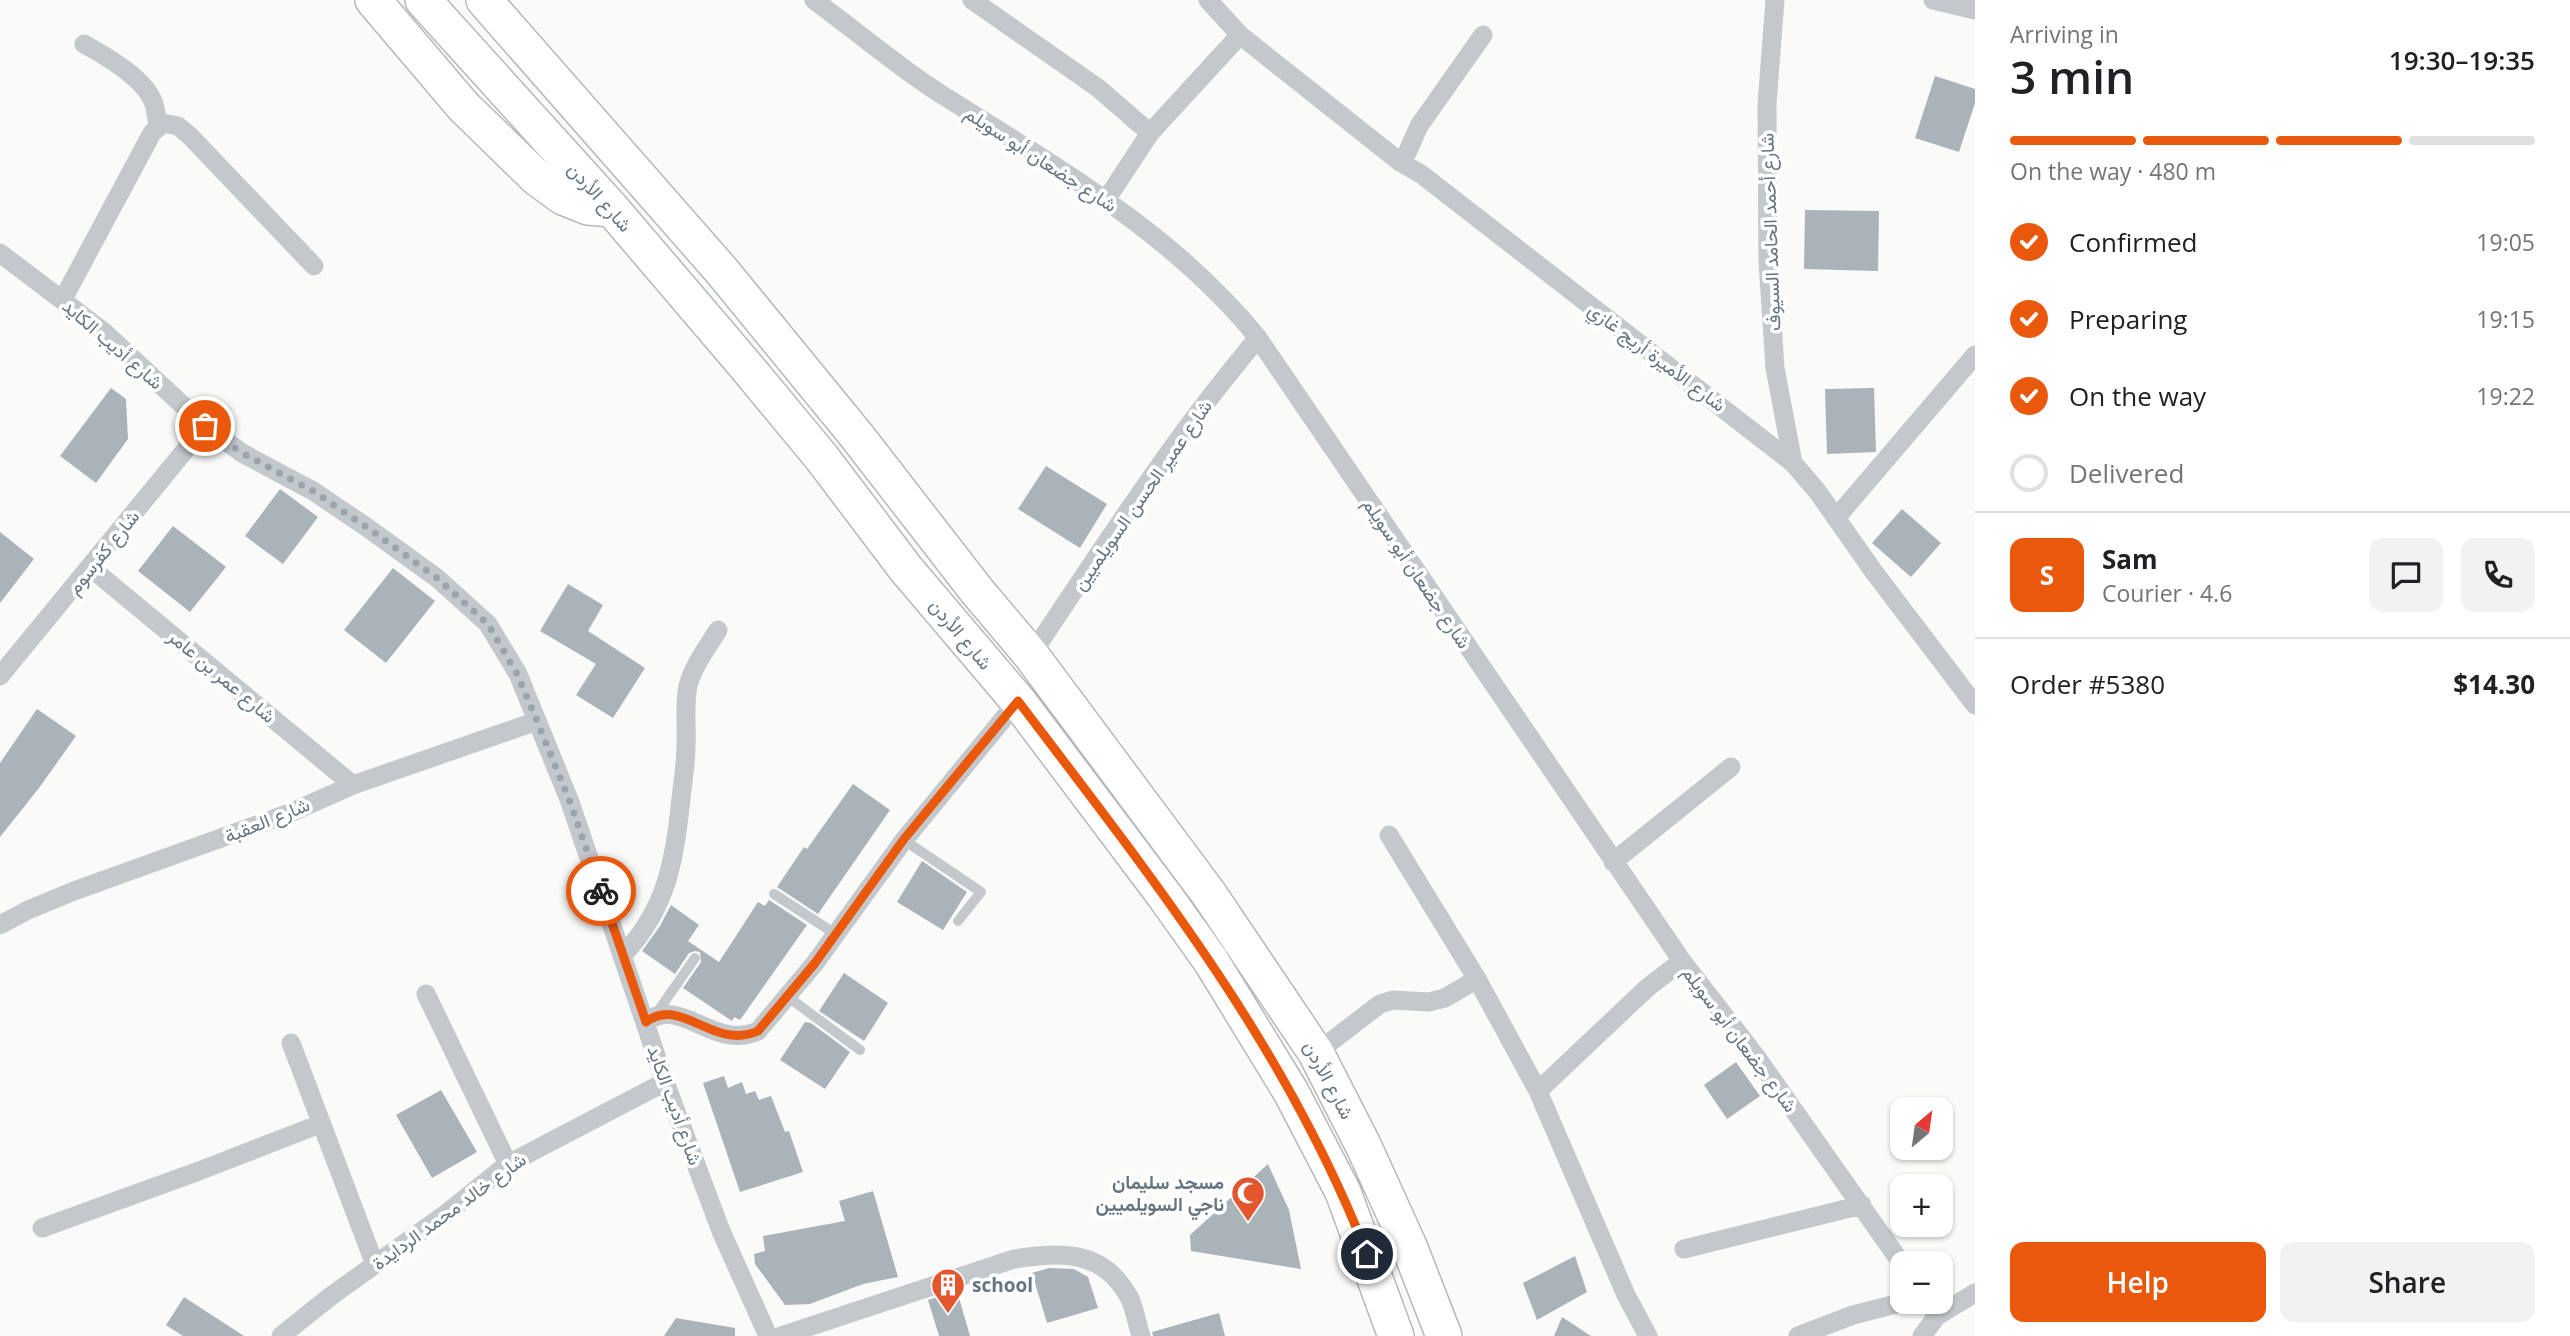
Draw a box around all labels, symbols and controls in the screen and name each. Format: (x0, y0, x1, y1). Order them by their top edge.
text: Arriving in (2010, 18, 2119, 50)
text: 19:30–19:35 (2389, 42, 2535, 78)
text: 3 min (2010, 45, 2134, 107)
street label: شارع جضعان أبو سويلم (960, 100, 1122, 218)
street label: شارع أحمد الحامد السيوف (1754, 133, 1786, 331)
text: On the way · 480 m (2010, 155, 2216, 187)
street label: شارع الأردن (562, 157, 638, 237)
icon: check (2010, 223, 2048, 261)
text: Confirmed (2069, 224, 2197, 260)
text: 19:05 (2476, 226, 2535, 258)
street label: شارع أديب الكايد (57, 293, 169, 395)
street label: شارع الأميرة أريج غازي (1581, 297, 1731, 420)
icon: check (2010, 300, 2048, 338)
text: Preparing (2069, 301, 2187, 337)
text: 19:15 (2476, 303, 2535, 335)
icon: check (2010, 377, 2048, 415)
text: On the way (2069, 378, 2206, 414)
text: 19:22 (2476, 380, 2535, 412)
street label: شارع عمير الحسن السويلميين (1066, 394, 1218, 596)
pin (175, 396, 235, 456)
icon: bag (186, 407, 224, 445)
text: Delivered (2069, 455, 2184, 491)
street label: شارع جضعان أبو سويلم (1357, 492, 1477, 654)
street label: شارع كفرسوم (61, 504, 145, 600)
button: chat (2369, 538, 2443, 612)
button: phone (2461, 538, 2535, 612)
text: Sam (2102, 541, 2158, 577)
text: S (2040, 557, 2054, 593)
text: Courier · 4.6 (2102, 577, 2232, 609)
street label: شارع الأردن (924, 593, 998, 675)
street label: شارع عمر بن عامر (162, 623, 281, 729)
text: Order #5380 (2010, 666, 2165, 702)
text: $14.30 (2453, 666, 2535, 702)
street label: شارع العقبة (221, 791, 314, 849)
courier (566, 856, 636, 926)
icon: bike (582, 872, 620, 910)
street label: شارع جضعان أبو سويلم (1676, 961, 1804, 1117)
street label: شارع الأردن (1297, 1036, 1361, 1124)
street label: شارع أديب الكايد (641, 1041, 709, 1169)
north arrow (1890, 1097, 1953, 1160)
map controls (1890, 1097, 1953, 1314)
street label: شارع خالد محمد الردايدة (367, 1146, 531, 1276)
place label: مسجد سليمان ناجي السويلميين (1096, 1169, 1224, 1221)
mosque icon: مسجد سليمان ناجي السويلميين (1229, 1174, 1267, 1223)
button: + (1890, 1174, 1953, 1237)
pin (1337, 1224, 1397, 1284)
icon: home (1348, 1235, 1386, 1273)
button: Help (2010, 1242, 2266, 1322)
button: Share (2280, 1242, 2535, 1322)
button: − (1890, 1251, 1953, 1314)
building icon: school (929, 1266, 967, 1315)
place label: school (972, 1272, 1033, 1298)

